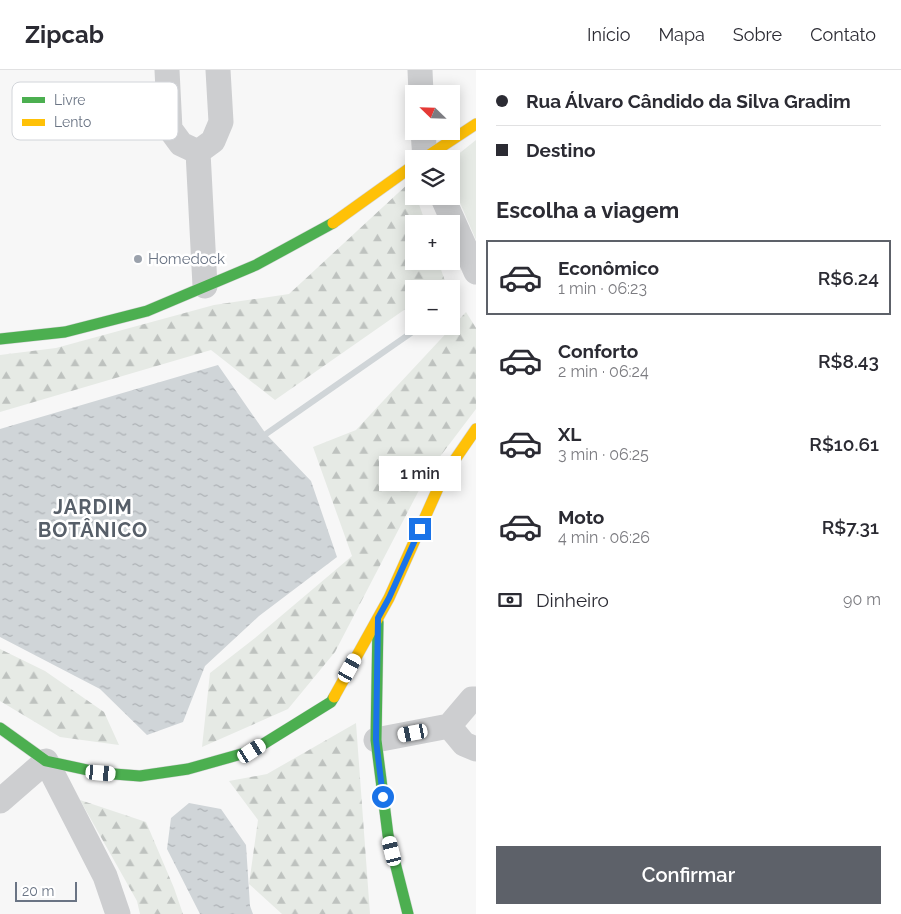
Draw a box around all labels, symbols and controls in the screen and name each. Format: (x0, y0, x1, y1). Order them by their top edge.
text: Zipcab (25, 20, 104, 49)
text: Início (587, 24, 630, 45)
text: Mapa (658, 24, 705, 45)
text: Sobre (733, 24, 782, 45)
text: Contato (810, 24, 876, 45)
legend (12, 82, 178, 140)
north arrow (405, 85, 460, 140)
map controls (405, 85, 460, 335)
text: Rua Álvaro Cândido da Silva Gradim (526, 90, 851, 112)
text: Livre (54, 92, 86, 108)
text: Lento (54, 114, 91, 130)
text: Destino (526, 139, 595, 161)
button: layers (405, 150, 460, 205)
text: Escolha a viagem (496, 197, 679, 223)
button: + (405, 215, 460, 270)
place label: Homedock (148, 250, 225, 268)
marker: Homedock (132, 253, 144, 265)
icon: car (498, 255, 543, 300)
text: Econômico (558, 257, 659, 279)
text: R$6.24 (818, 267, 879, 289)
text: 1 min · 06:23 (558, 279, 647, 298)
button: − (405, 280, 460, 335)
icon: car (498, 338, 543, 383)
text: Conforto (558, 340, 638, 362)
text: R$8.43 (818, 350, 879, 372)
text: 2 min · 06:24 (558, 362, 649, 381)
icon: car (498, 421, 543, 466)
text: XL (558, 423, 581, 445)
text: R$10.61 (809, 433, 879, 455)
text: 3 min · 06:25 (558, 445, 649, 464)
callout: 1 min (379, 456, 461, 492)
text: 1 min (400, 464, 440, 483)
district label: JARDIM BOTÂNICO (38, 495, 148, 542)
icon: car (498, 504, 543, 549)
text: Moto (558, 506, 604, 528)
text: R$7.31 (822, 516, 879, 538)
route end (409, 518, 431, 540)
text: 4 min · 06:26 (558, 528, 650, 547)
icon: cash (496, 586, 524, 614)
text: Dinheiro (536, 589, 609, 611)
text: 90 m (843, 590, 881, 609)
car (336, 651, 363, 685)
car (396, 723, 429, 743)
car (235, 737, 268, 765)
car (85, 764, 116, 782)
route start (372, 786, 394, 808)
car (381, 835, 402, 867)
button: Confirmar (496, 846, 881, 904)
scale bar (15, 879, 78, 902)
text: 20 m (22, 883, 54, 899)

